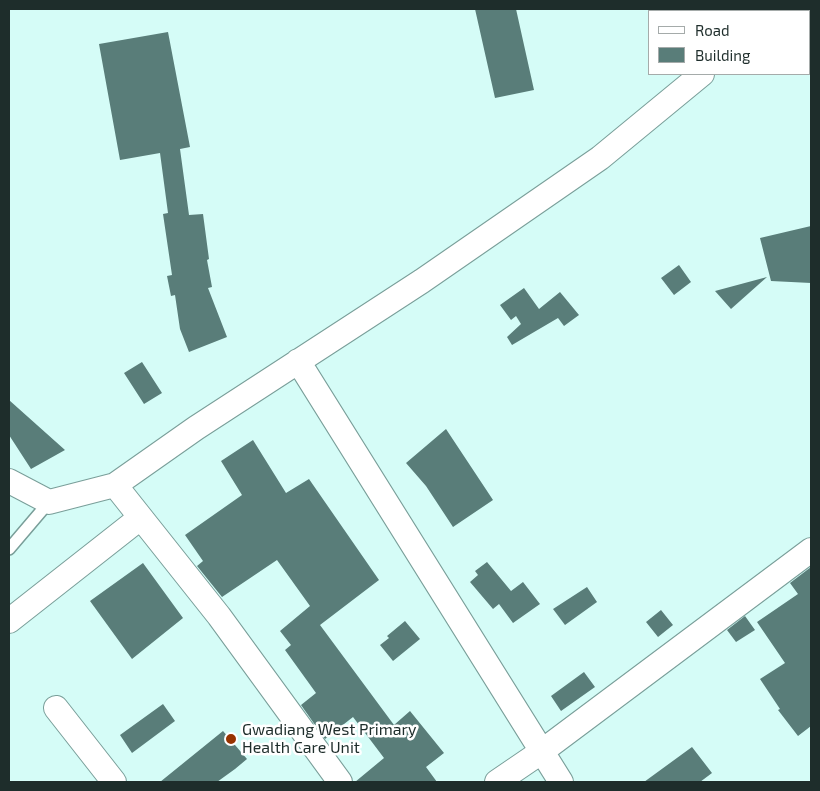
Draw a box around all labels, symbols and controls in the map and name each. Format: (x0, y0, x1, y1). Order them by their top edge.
legend (648, 10, 810, 75)
text: Road (695, 21, 730, 39)
text: Building (695, 46, 750, 64)
place label: Gwadiang West Primary Health Care Unit (242, 720, 416, 758)
marker: Gwadiang West Primary Health Care Unit (224, 732, 238, 746)

